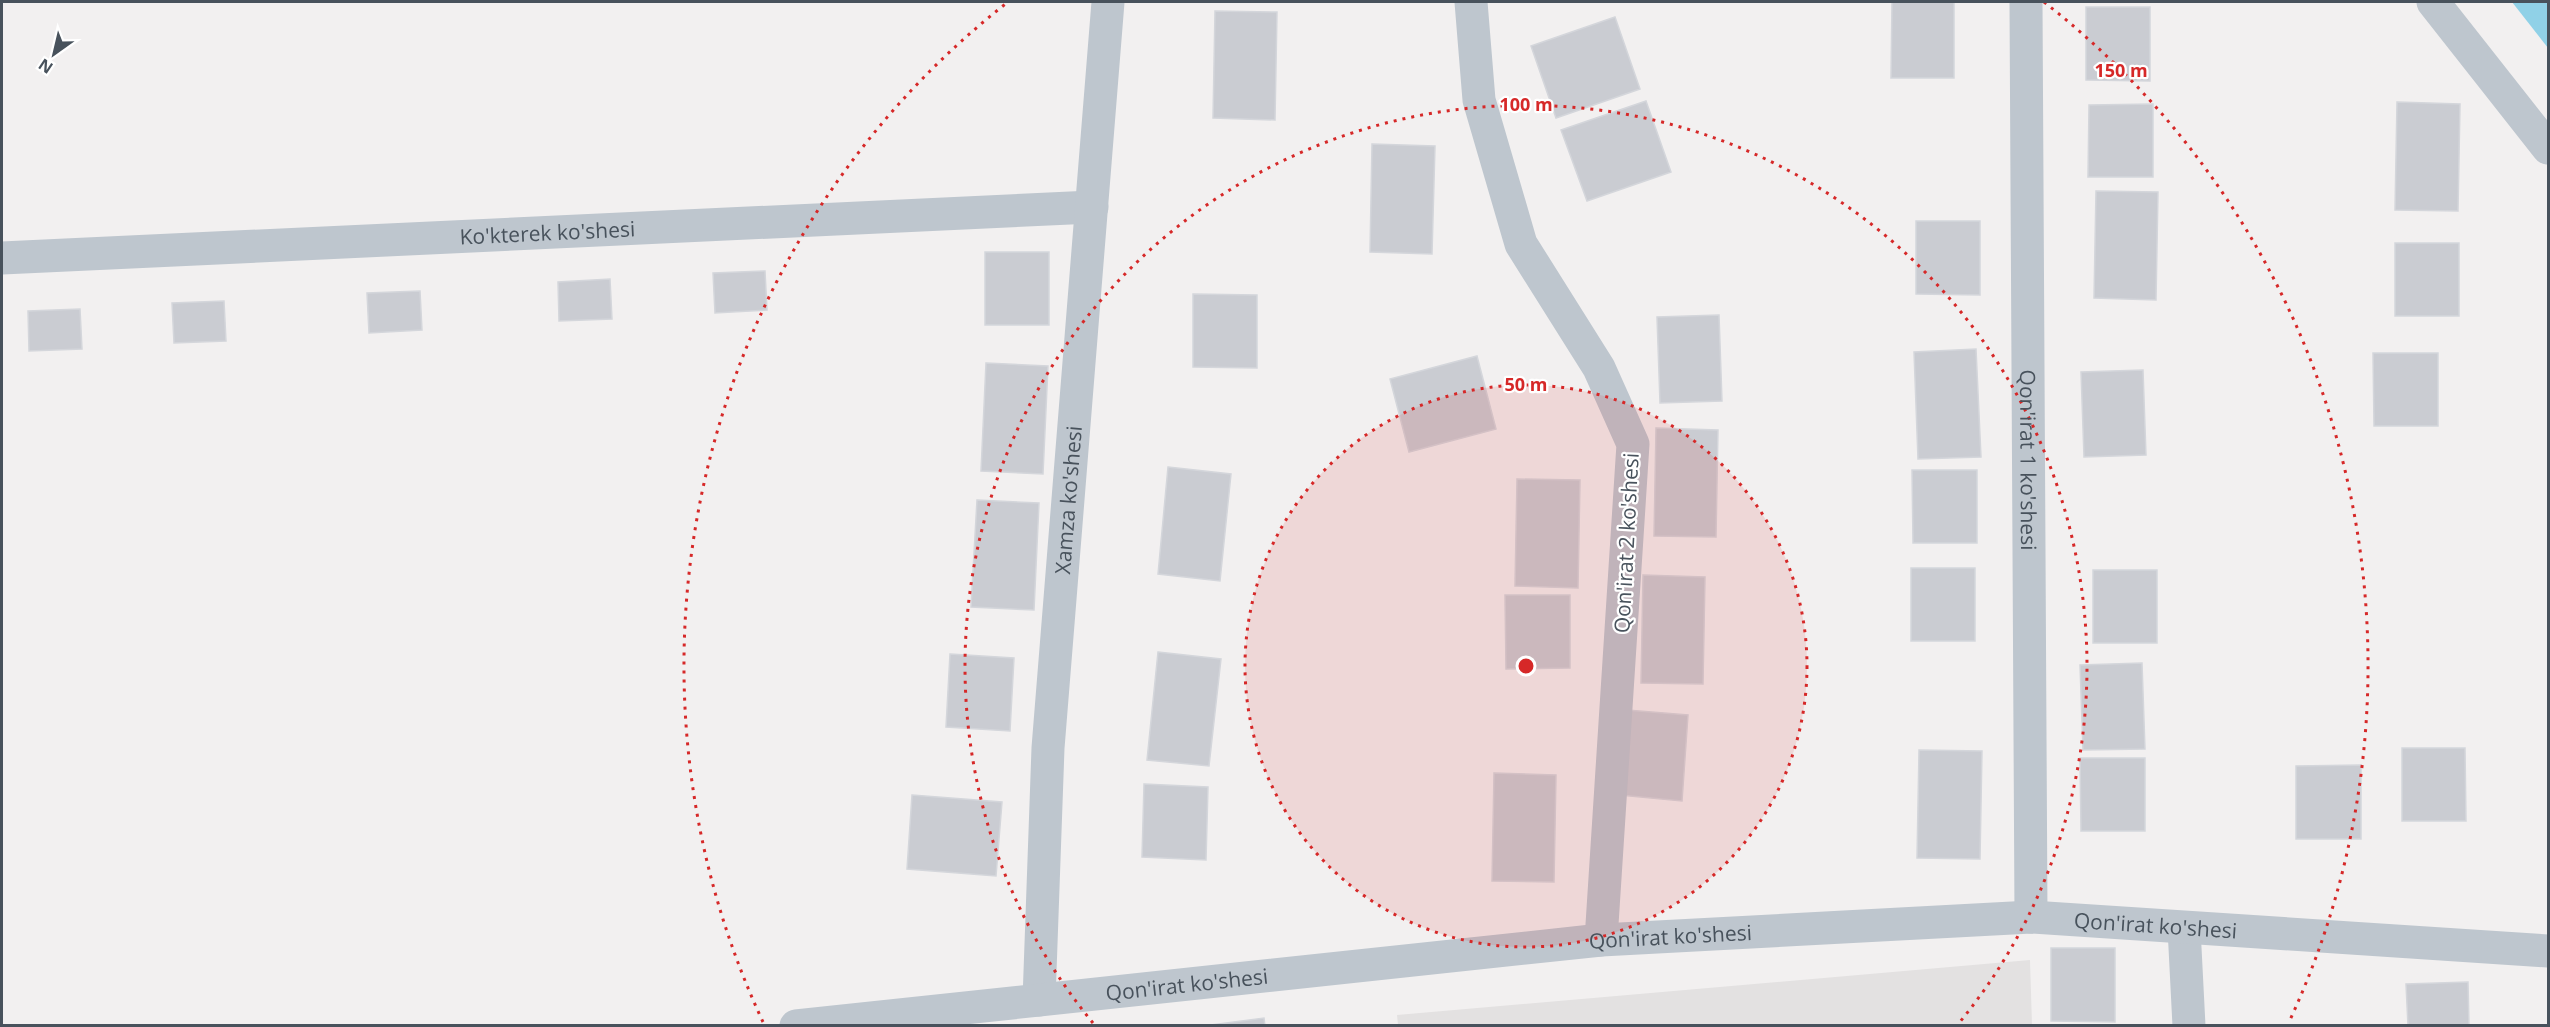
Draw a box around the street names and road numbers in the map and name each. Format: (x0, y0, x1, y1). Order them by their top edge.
street label: Ko'kterek ko'shesi (459, 214, 636, 251)
street label: Qon'irat 1 ko'shesi (2014, 369, 2043, 550)
street label: Xamza ko'shesi (1048, 425, 1088, 575)
street label: Qon'irat 2 ko'shesi (1607, 452, 1645, 634)
street label: Qon'irat ko'shesi (2073, 906, 2238, 945)
street label: Qon'irat ko'shesi (1587, 918, 1753, 955)
street label: Qon'irat ko'shesi (1104, 962, 1269, 1007)

